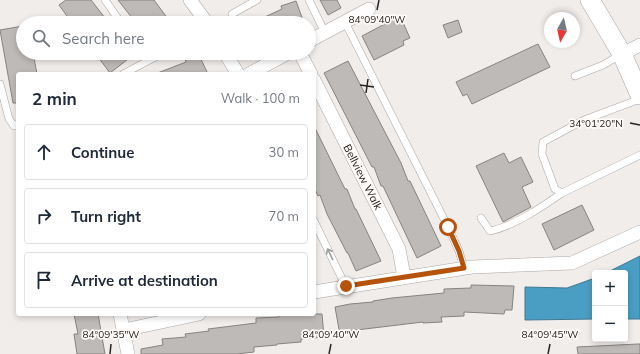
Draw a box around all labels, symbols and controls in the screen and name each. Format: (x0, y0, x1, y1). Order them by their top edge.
north arrow (544, 12, 580, 48)
text: 84°09'40"W (349, 13, 405, 26)
search box (16, 16, 316, 60)
icon: search (30, 27, 52, 49)
text: Search here (62, 29, 144, 48)
text: 2 min (32, 88, 77, 109)
text: Walk · 100 m (221, 90, 300, 106)
text: 34°01'20"N (569, 117, 623, 130)
icon: ahead (33, 141, 55, 163)
street label: Bellview Walk (340, 142, 386, 213)
text: Continue (71, 143, 134, 162)
text: 30 m (269, 144, 299, 160)
icon: right (33, 205, 55, 227)
text: Turn right (71, 207, 141, 226)
text: 70 m (269, 208, 299, 224)
route start (439, 218, 457, 236)
one-way arrow (326, 248, 333, 260)
icon: arrive (33, 269, 55, 291)
map controls (592, 270, 628, 342)
button: + (592, 270, 628, 306)
text: Arrive at destination (71, 271, 218, 290)
route end (337, 277, 355, 295)
button: − (592, 306, 628, 342)
text: 84°09'35"W (83, 328, 139, 341)
text: 84°09'40"W (303, 328, 359, 341)
text: 84°09'45"W (522, 328, 578, 341)

